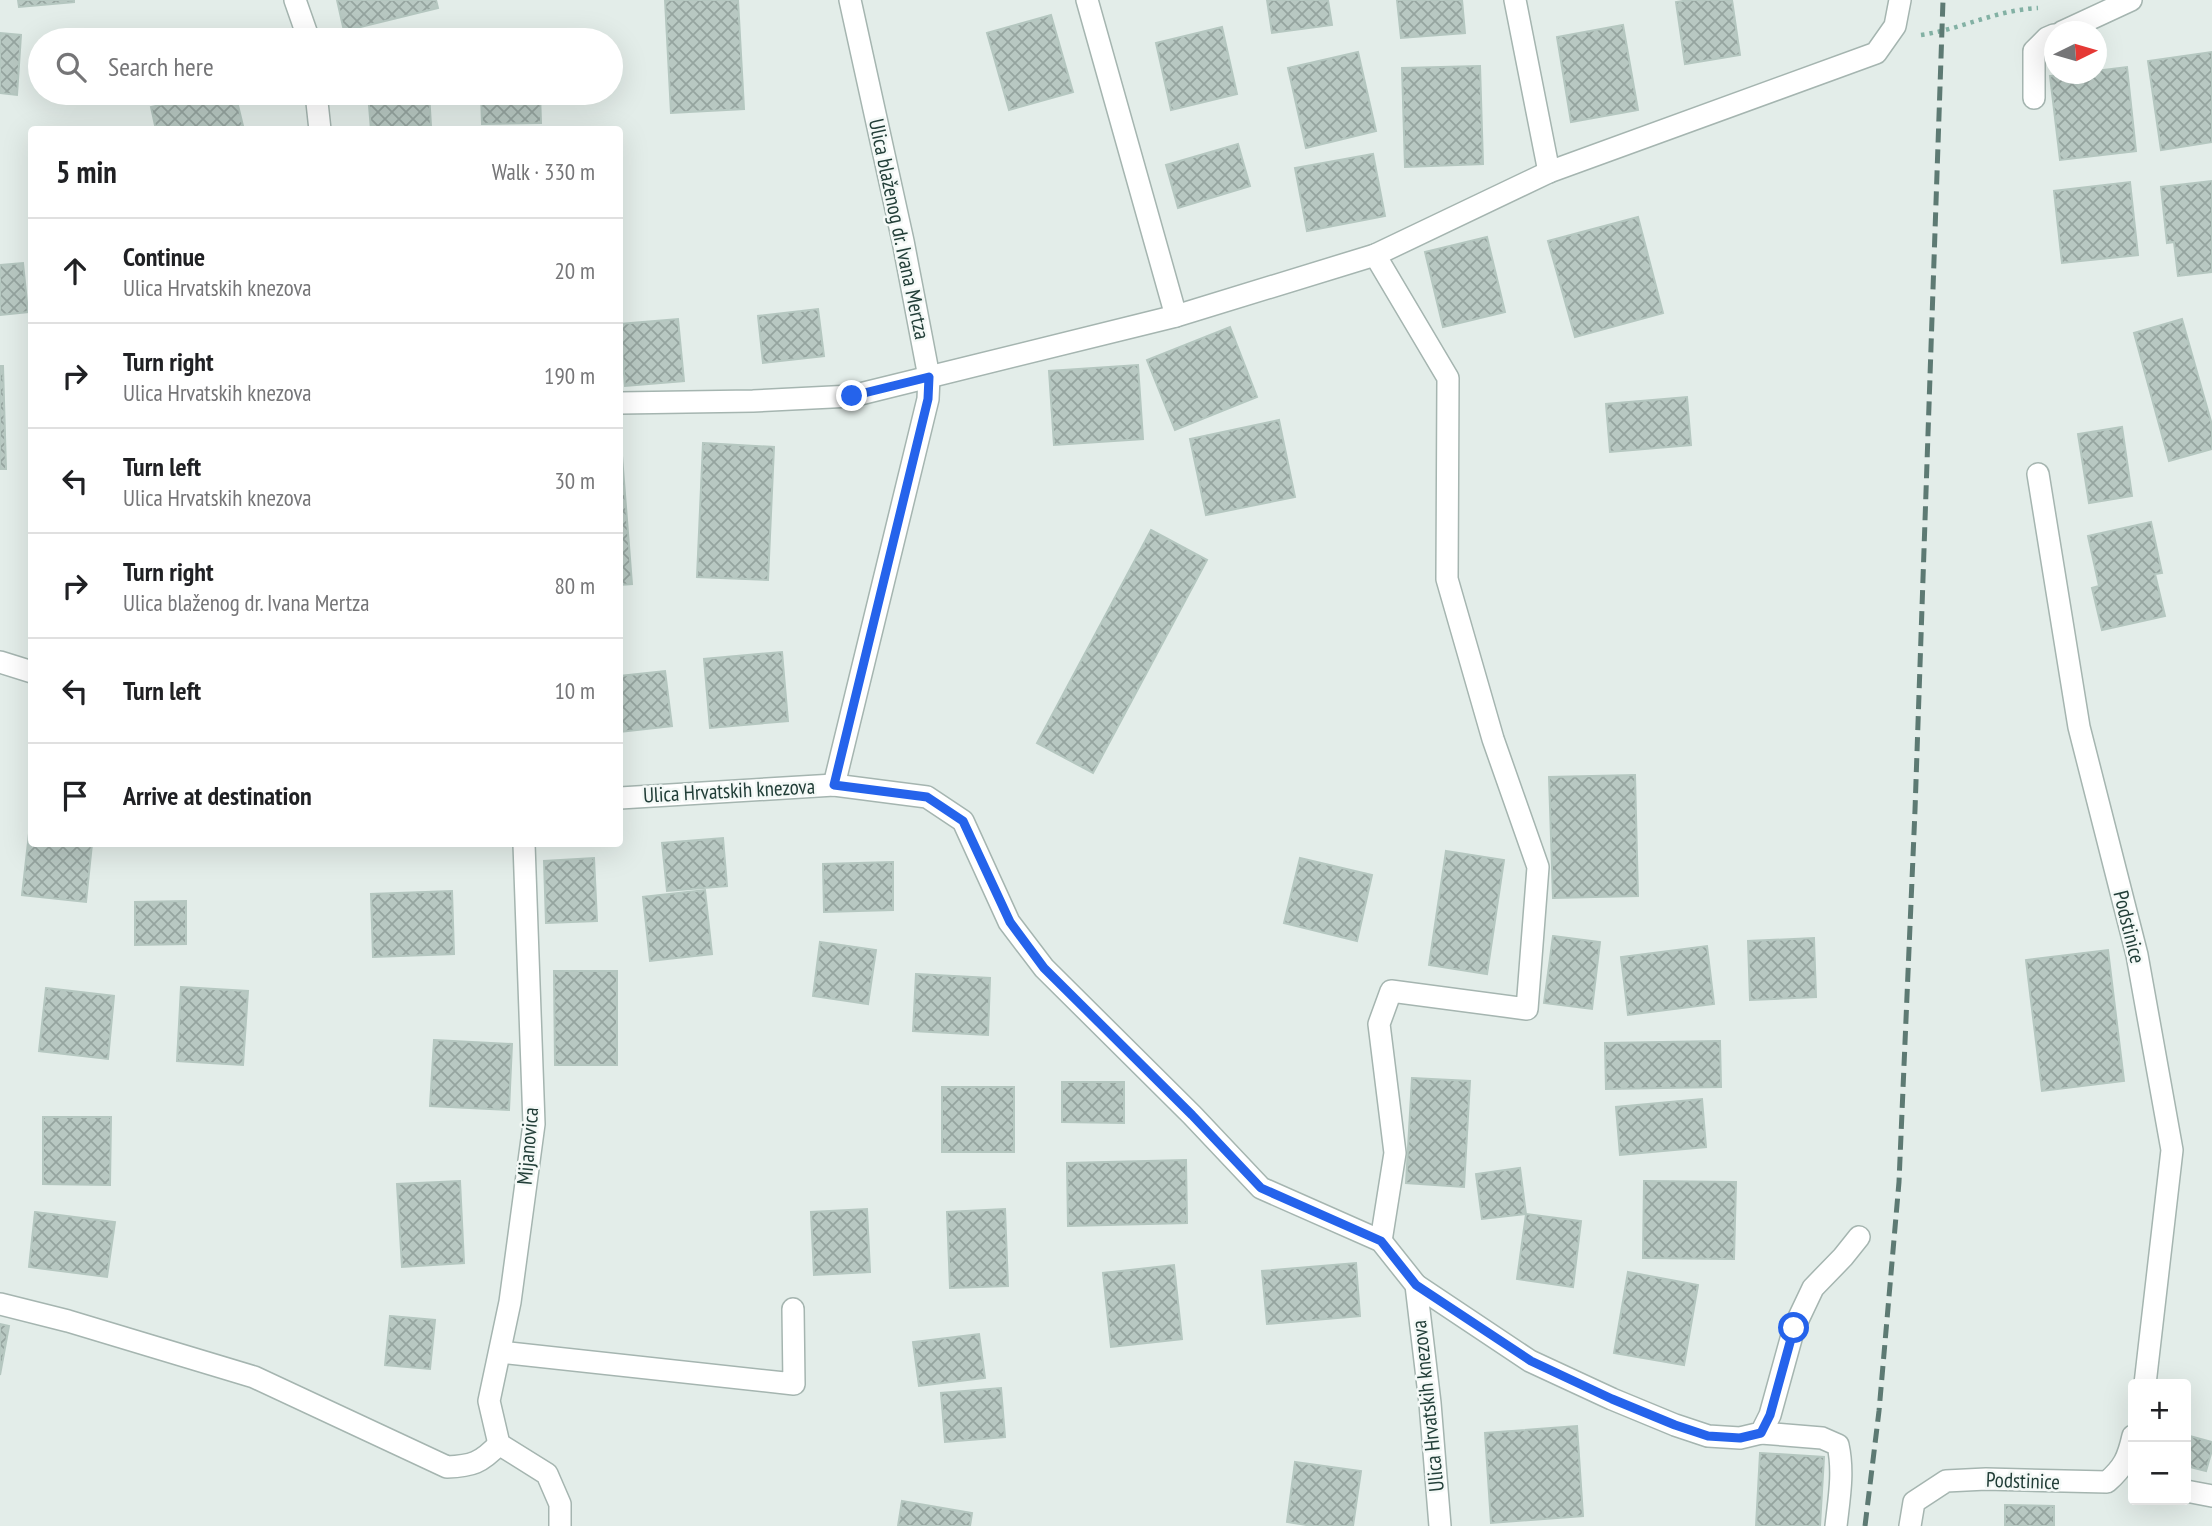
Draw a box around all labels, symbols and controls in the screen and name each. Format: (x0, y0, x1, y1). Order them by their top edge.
north arrow (2044, 21, 2107, 84)
search box (28, 28, 623, 105)
icon: search (52, 48, 90, 86)
text: Search here (108, 50, 214, 83)
street label: Ulica blaženog dr. Ivana Mertza (863, 116, 936, 342)
text: 5 min (56, 152, 117, 191)
text: Walk · 330 m (492, 157, 595, 186)
text: Continue (123, 240, 205, 273)
icon: ahead (56, 252, 94, 290)
text: 20 m (554, 256, 595, 285)
text: Ulica Hrvatskih knezova (123, 273, 312, 302)
text: Turn right (123, 345, 214, 378)
icon: right (56, 357, 94, 395)
text: 190 m (544, 361, 595, 390)
text: Ulica Hrvatskih knezova (123, 378, 312, 407)
route end (836, 380, 867, 411)
text: Turn left (123, 450, 201, 483)
icon: left (56, 462, 94, 500)
text: 30 m (554, 466, 595, 495)
text: Ulica Hrvatskih knezova (123, 483, 312, 512)
text: Turn right (123, 555, 214, 588)
icon: right (56, 567, 94, 605)
text: 80 m (554, 571, 595, 600)
text: Ulica blaženog dr. Ivana Mertza (123, 588, 369, 617)
icon: left (56, 672, 94, 710)
text: Turn left (123, 674, 201, 707)
text: 10 m (554, 676, 595, 705)
street label: Ulica Hrvatskih knezova (642, 773, 816, 808)
icon: arrive (56, 777, 94, 815)
text: Arrive at destination (123, 779, 312, 812)
street label: Podstinice (2107, 888, 2152, 966)
street label: Mijanovica (511, 1106, 544, 1186)
route start (1778, 1312, 1809, 1343)
street label: Ulica Hrvatskih knezova (1405, 1319, 1450, 1493)
map controls (2128, 1379, 2191, 1505)
button: + (2128, 1379, 2191, 1442)
button: − (2128, 1442, 2191, 1505)
street label: Podstinice (1986, 1466, 2060, 1495)

